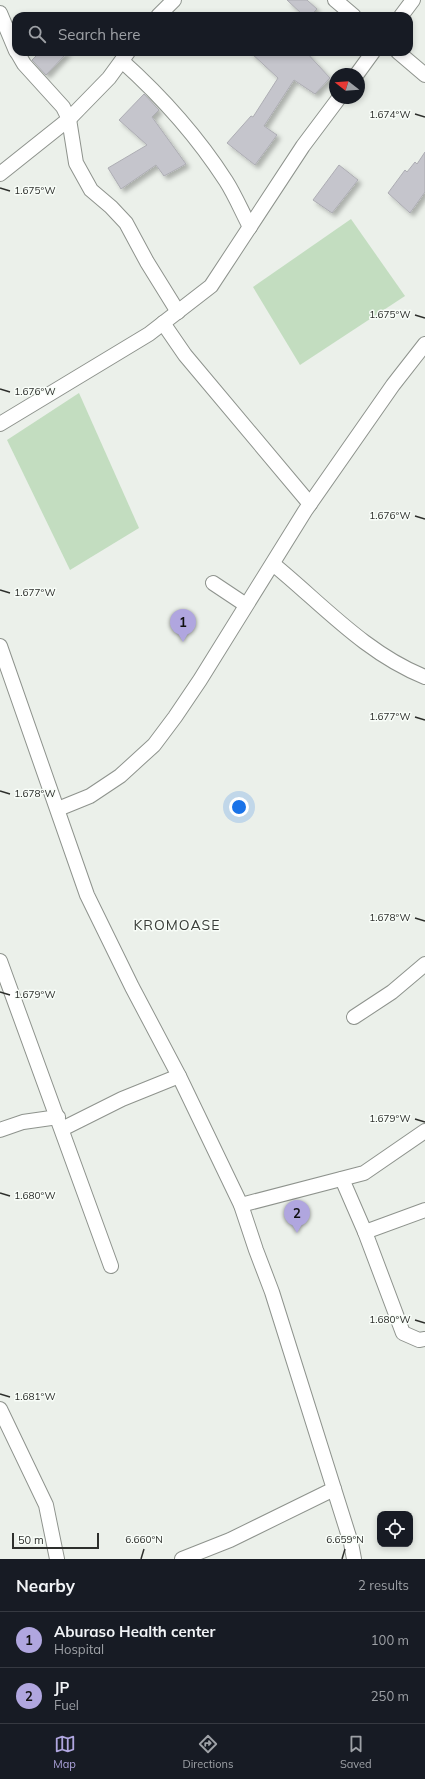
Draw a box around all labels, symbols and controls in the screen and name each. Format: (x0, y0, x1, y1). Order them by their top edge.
search box (12, 12, 413, 56)
icon: search (26, 23, 48, 45)
text: Search here (58, 25, 140, 44)
north arrow (329, 68, 365, 104)
text: 1.674°W (369, 108, 411, 121)
text: 1.675°W (14, 184, 56, 197)
text: 1.675°W (369, 308, 411, 321)
text: 1.676°W (14, 385, 56, 398)
text: 1.676°W (369, 509, 411, 522)
text: 1.677°W (14, 586, 56, 599)
pin: 1 (170, 609, 196, 642)
text: 1.677°W (369, 710, 411, 723)
text: 1.678°W (14, 787, 56, 800)
your location (229, 797, 249, 817)
text: 1.678°W (369, 911, 411, 924)
district label: KROMOASE (133, 916, 221, 934)
text: 1.679°W (14, 988, 56, 1001)
text: 1.679°W (369, 1112, 411, 1125)
text: 1.680°W (14, 1189, 56, 1202)
pin: 2 (284, 1200, 310, 1233)
text: 1.680°W (369, 1313, 411, 1326)
text: 1.681°W (14, 1390, 56, 1403)
map controls (377, 1511, 413, 1547)
button: locate (377, 1511, 413, 1547)
scale bar (12, 1531, 99, 1550)
text: 50 m (18, 1533, 44, 1547)
text: 6.660°N (125, 1533, 163, 1546)
text: 6.659°N (326, 1533, 364, 1546)
text: Nearby (16, 1575, 75, 1596)
text: 2 results (358, 1577, 409, 1593)
text: Aburaso Health center (54, 1622, 215, 1641)
text: 1 (25, 1632, 33, 1648)
text: 100 m (371, 1632, 409, 1648)
text: Hospital (54, 1641, 104, 1657)
text: JP (54, 1678, 69, 1697)
text: 2 (25, 1688, 33, 1704)
text: 250 m (371, 1688, 409, 1704)
text: Fuel (54, 1697, 79, 1713)
tab: Map (53, 1733, 76, 1771)
tab: Directions (183, 1733, 233, 1771)
tab: Saved (340, 1733, 372, 1771)

